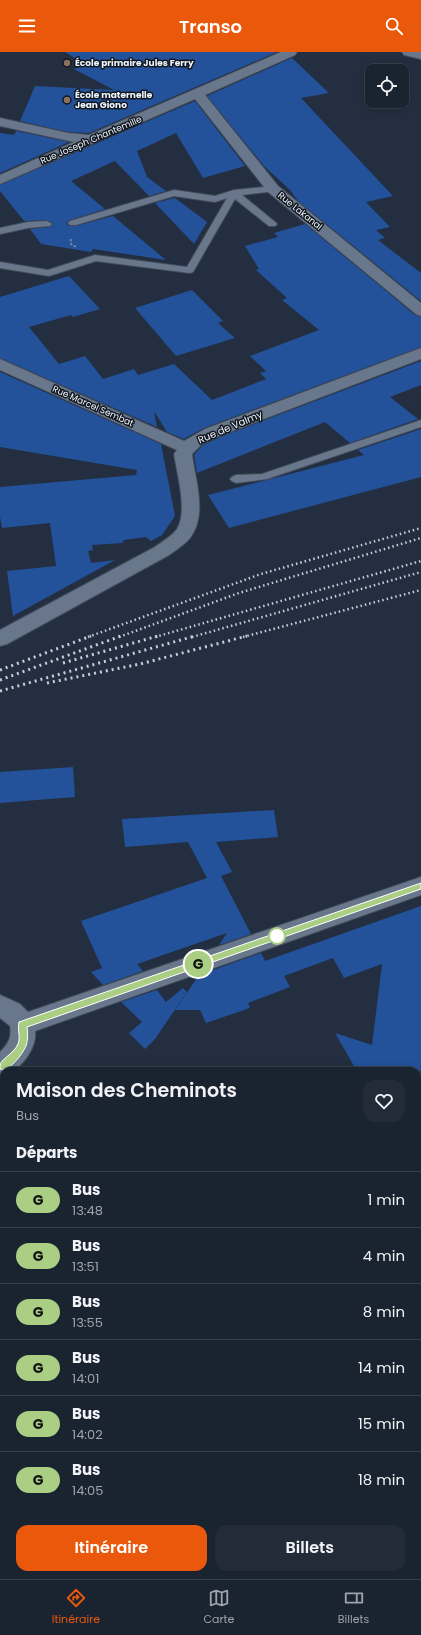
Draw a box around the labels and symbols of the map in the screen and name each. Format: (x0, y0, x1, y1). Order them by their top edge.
place label: École primaire Jules Ferry (75, 57, 194, 69)
marker: École primaire Jules Ferry (62, 58, 72, 68)
place label: École maternelle Jean Giono (75, 89, 153, 111)
marker: École maternelle Jean Giono (62, 95, 72, 105)
street label: Rue Joseph Chantemille (38, 113, 144, 167)
street label: Rue Lakanal (275, 189, 325, 233)
street label: Rue Marcel Sembat (51, 383, 135, 429)
street label: Rue de Valmy (195, 406, 265, 447)
unlabelled marker (268, 927, 286, 945)
line badge: G (185, 951, 211, 977)

